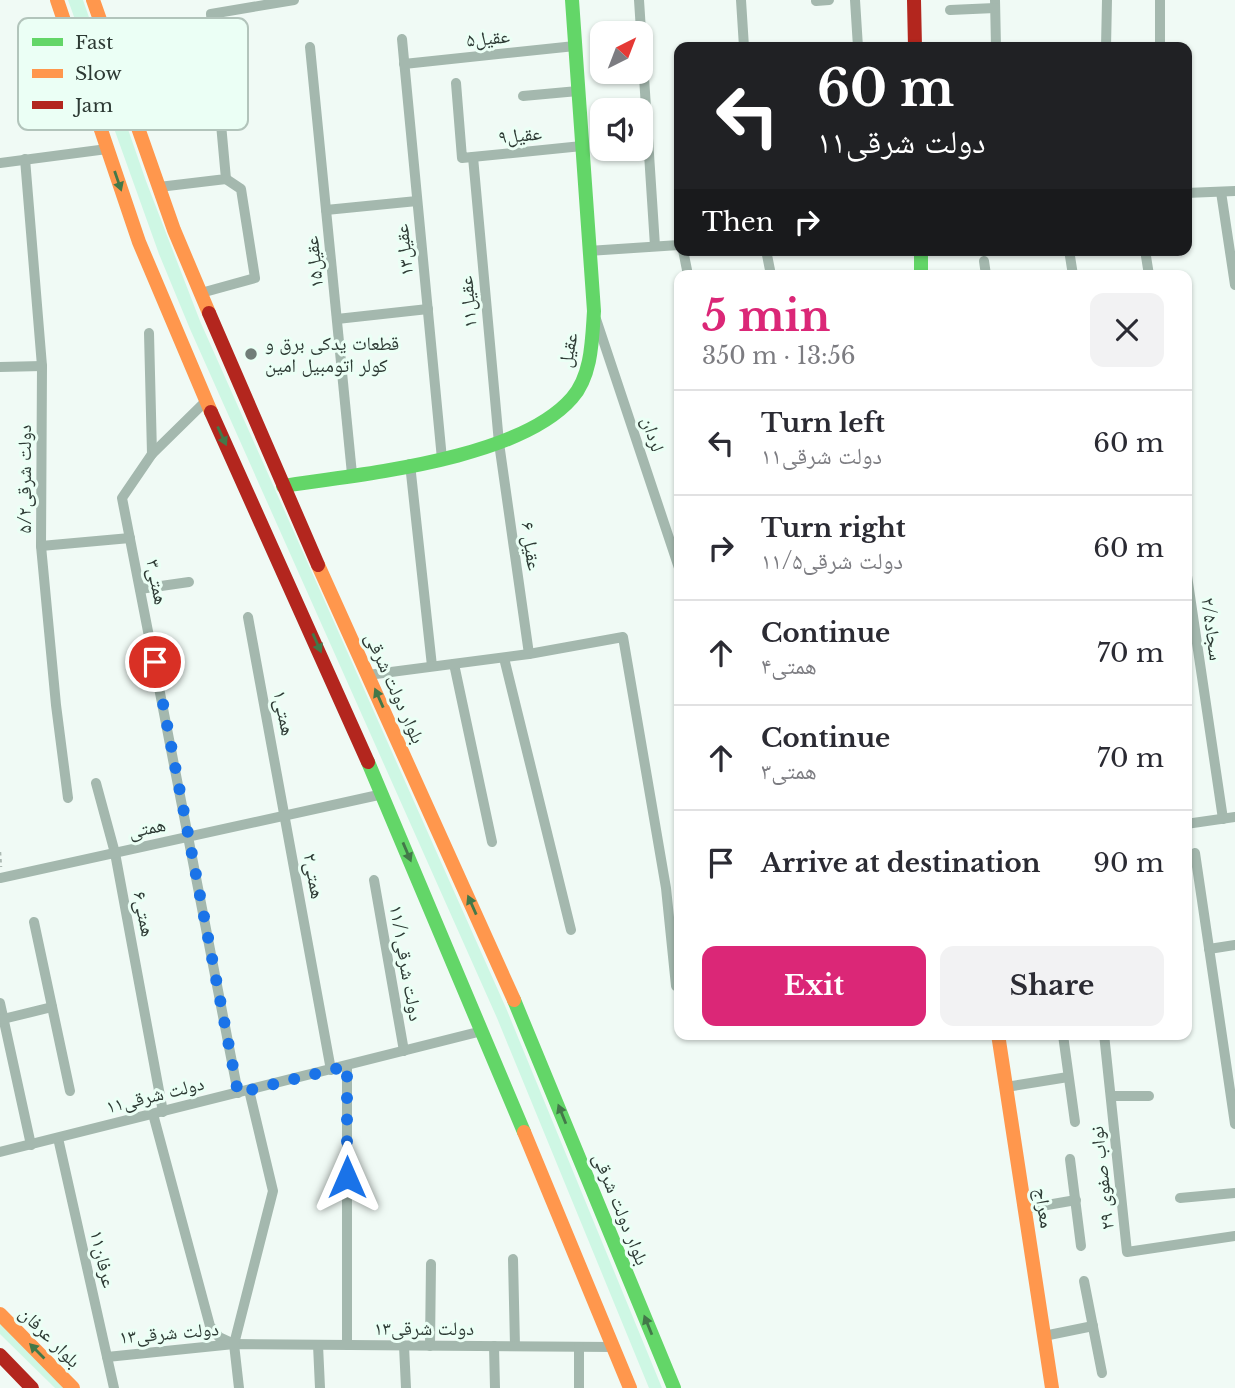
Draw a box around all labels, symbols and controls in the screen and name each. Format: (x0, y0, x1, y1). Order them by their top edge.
legend (18, 18, 248, 130)
north arrow (590, 21, 653, 84)
map controls (590, 21, 653, 161)
street label: عقیل۵ (465, 24, 511, 52)
text: Fast (75, 31, 114, 54)
text: 60 m (817, 58, 954, 119)
text: Slow (75, 62, 122, 85)
icon: left (702, 70, 793, 161)
text: Jam (72, 94, 113, 117)
button: sound (590, 98, 653, 161)
street label: عقیل۹ (497, 121, 543, 149)
text: ۱۱دولت شرقی (817, 122, 986, 162)
one-way arrow (113, 170, 124, 191)
icon: right (788, 203, 826, 241)
text: Then (702, 206, 774, 238)
street label: عقیل۱۳ (390, 223, 418, 277)
street label: عقیل۱۵ (300, 235, 328, 289)
street label: عقیل۱۱ (454, 275, 482, 329)
text: 5 min (702, 290, 830, 342)
button: close (1090, 293, 1164, 367)
street label: عقیل (553, 330, 583, 369)
place label: قطعات یدکی برق و کولر اتومبیل امین (265, 332, 399, 377)
text: 350 m · 13:56 (702, 342, 856, 370)
marker: قطعات یدکی برق و کولر اتومبیل امین (243, 346, 259, 362)
text: Turn left (761, 407, 885, 439)
street label: لردان (637, 414, 669, 454)
street label: ۵/۲دولت شرقی (13, 424, 36, 533)
icon: left (702, 424, 740, 462)
one-way arrow (217, 426, 228, 447)
text: 60 m (1093, 427, 1164, 459)
text: ۱۱دولت شرقی (761, 442, 882, 470)
text: Turn right (761, 512, 906, 544)
street label: عقیل ۶ (516, 520, 546, 572)
icon: right (702, 529, 740, 567)
text: 60 m (1093, 532, 1164, 564)
text: ۱۱/۵دولت شرقی (761, 547, 903, 575)
street label: ۳همتی (141, 557, 173, 607)
street label: ۲/۵سجاد (1196, 596, 1228, 662)
text: Continue (761, 617, 890, 649)
street label: بلوار دولت شرقی (360, 629, 430, 747)
pin (125, 632, 185, 692)
one-way arrow (312, 633, 323, 654)
icon: ahead (702, 634, 740, 672)
text: 70 m (1097, 637, 1164, 669)
icon: arrive (136, 643, 174, 681)
text: ۴همتی (761, 652, 817, 680)
street label: ۱همتی (268, 688, 300, 738)
one-way arrow (373, 688, 385, 708)
text: Continue (761, 722, 890, 754)
icon: ahead (702, 739, 740, 777)
text: 70 m (1097, 742, 1164, 774)
text: ۳همتی (761, 757, 817, 785)
street label: همتی (126, 813, 168, 843)
one-way arrow (401, 842, 413, 862)
icon: arrive (702, 844, 740, 882)
text: Arrive at destination (761, 847, 1041, 879)
text: 90 m (1093, 847, 1164, 879)
street label: ۲همتی (299, 851, 329, 901)
street label: ۶همتی (128, 889, 160, 939)
one-way arrow (466, 895, 477, 916)
street label: ۱۱/۱دولت شرقی (384, 903, 428, 1023)
button: Exit (702, 946, 926, 1026)
button: Share (940, 946, 1164, 1026)
street label: ۱۱دولت شرقی (104, 1072, 206, 1118)
one-way arrow (556, 1104, 567, 1125)
street label: نواب صفوی ۲۹ (1085, 1125, 1119, 1231)
position arrow (310, 1140, 384, 1214)
street label: بلوار دولت شرقی (588, 1149, 654, 1269)
street label: معراج (1029, 1186, 1059, 1230)
street label: ۱۱عرفان (85, 1228, 121, 1290)
street label: بلوار عرفان (15, 1302, 85, 1372)
one-way arrow (642, 1314, 653, 1335)
street label: دولت شرقی۱۳ (118, 1317, 220, 1349)
street label: ۱۳دولت شرقی (374, 1317, 474, 1340)
one-way arrow (29, 1343, 45, 1360)

